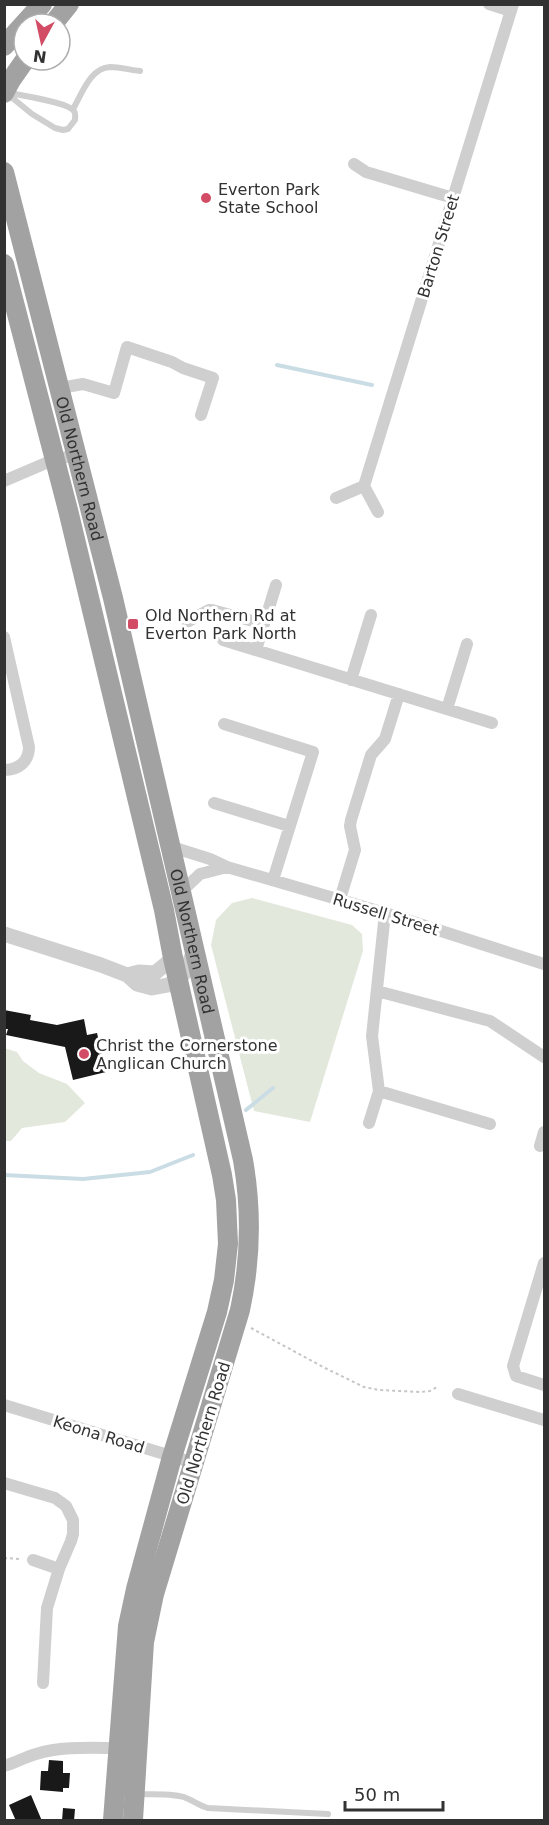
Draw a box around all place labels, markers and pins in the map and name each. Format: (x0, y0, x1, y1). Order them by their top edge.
place label: Everton Park State School (218, 180, 321, 217)
marker: Everton Park State School (199, 191, 213, 205)
place label: Old Northern Rd at Everton Park North (145, 606, 297, 643)
marker: Old Northern Rd at Everton Park North (126, 617, 140, 631)
place label: Christ the Cornerstone Anglican Church (96, 1036, 278, 1073)
marker: Christ the Cornerstone Anglican Church (77, 1047, 91, 1061)

